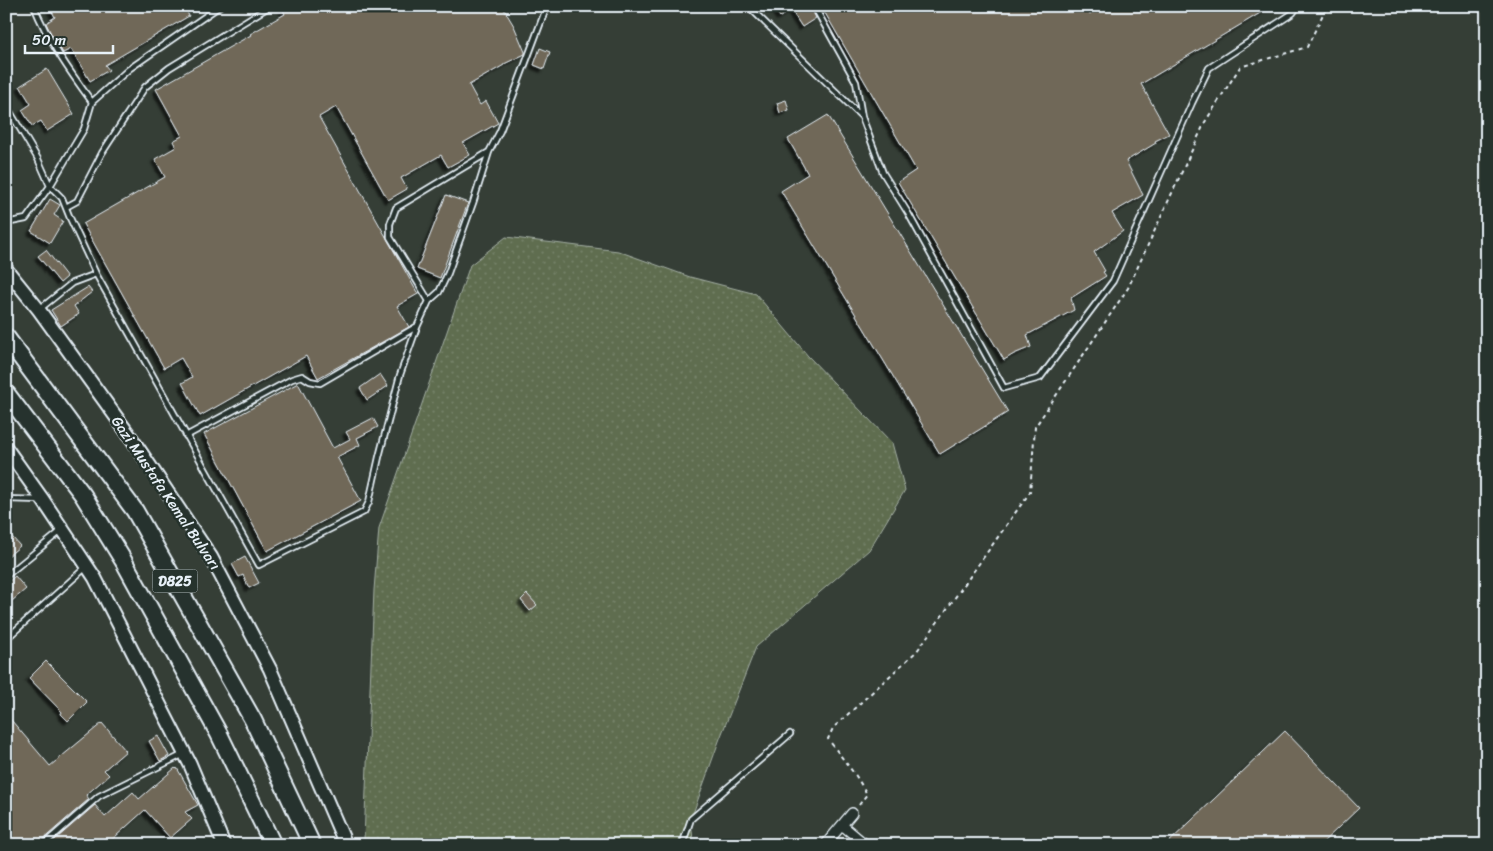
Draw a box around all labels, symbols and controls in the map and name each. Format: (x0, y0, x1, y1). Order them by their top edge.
scale bar (25, 22, 112, 54)
text: 50 m (32, 27, 67, 53)
street label: Gazi Mustafa Kemal Bulvarı (104, 410, 228, 576)
road number: D825 (152, 570, 198, 592)

